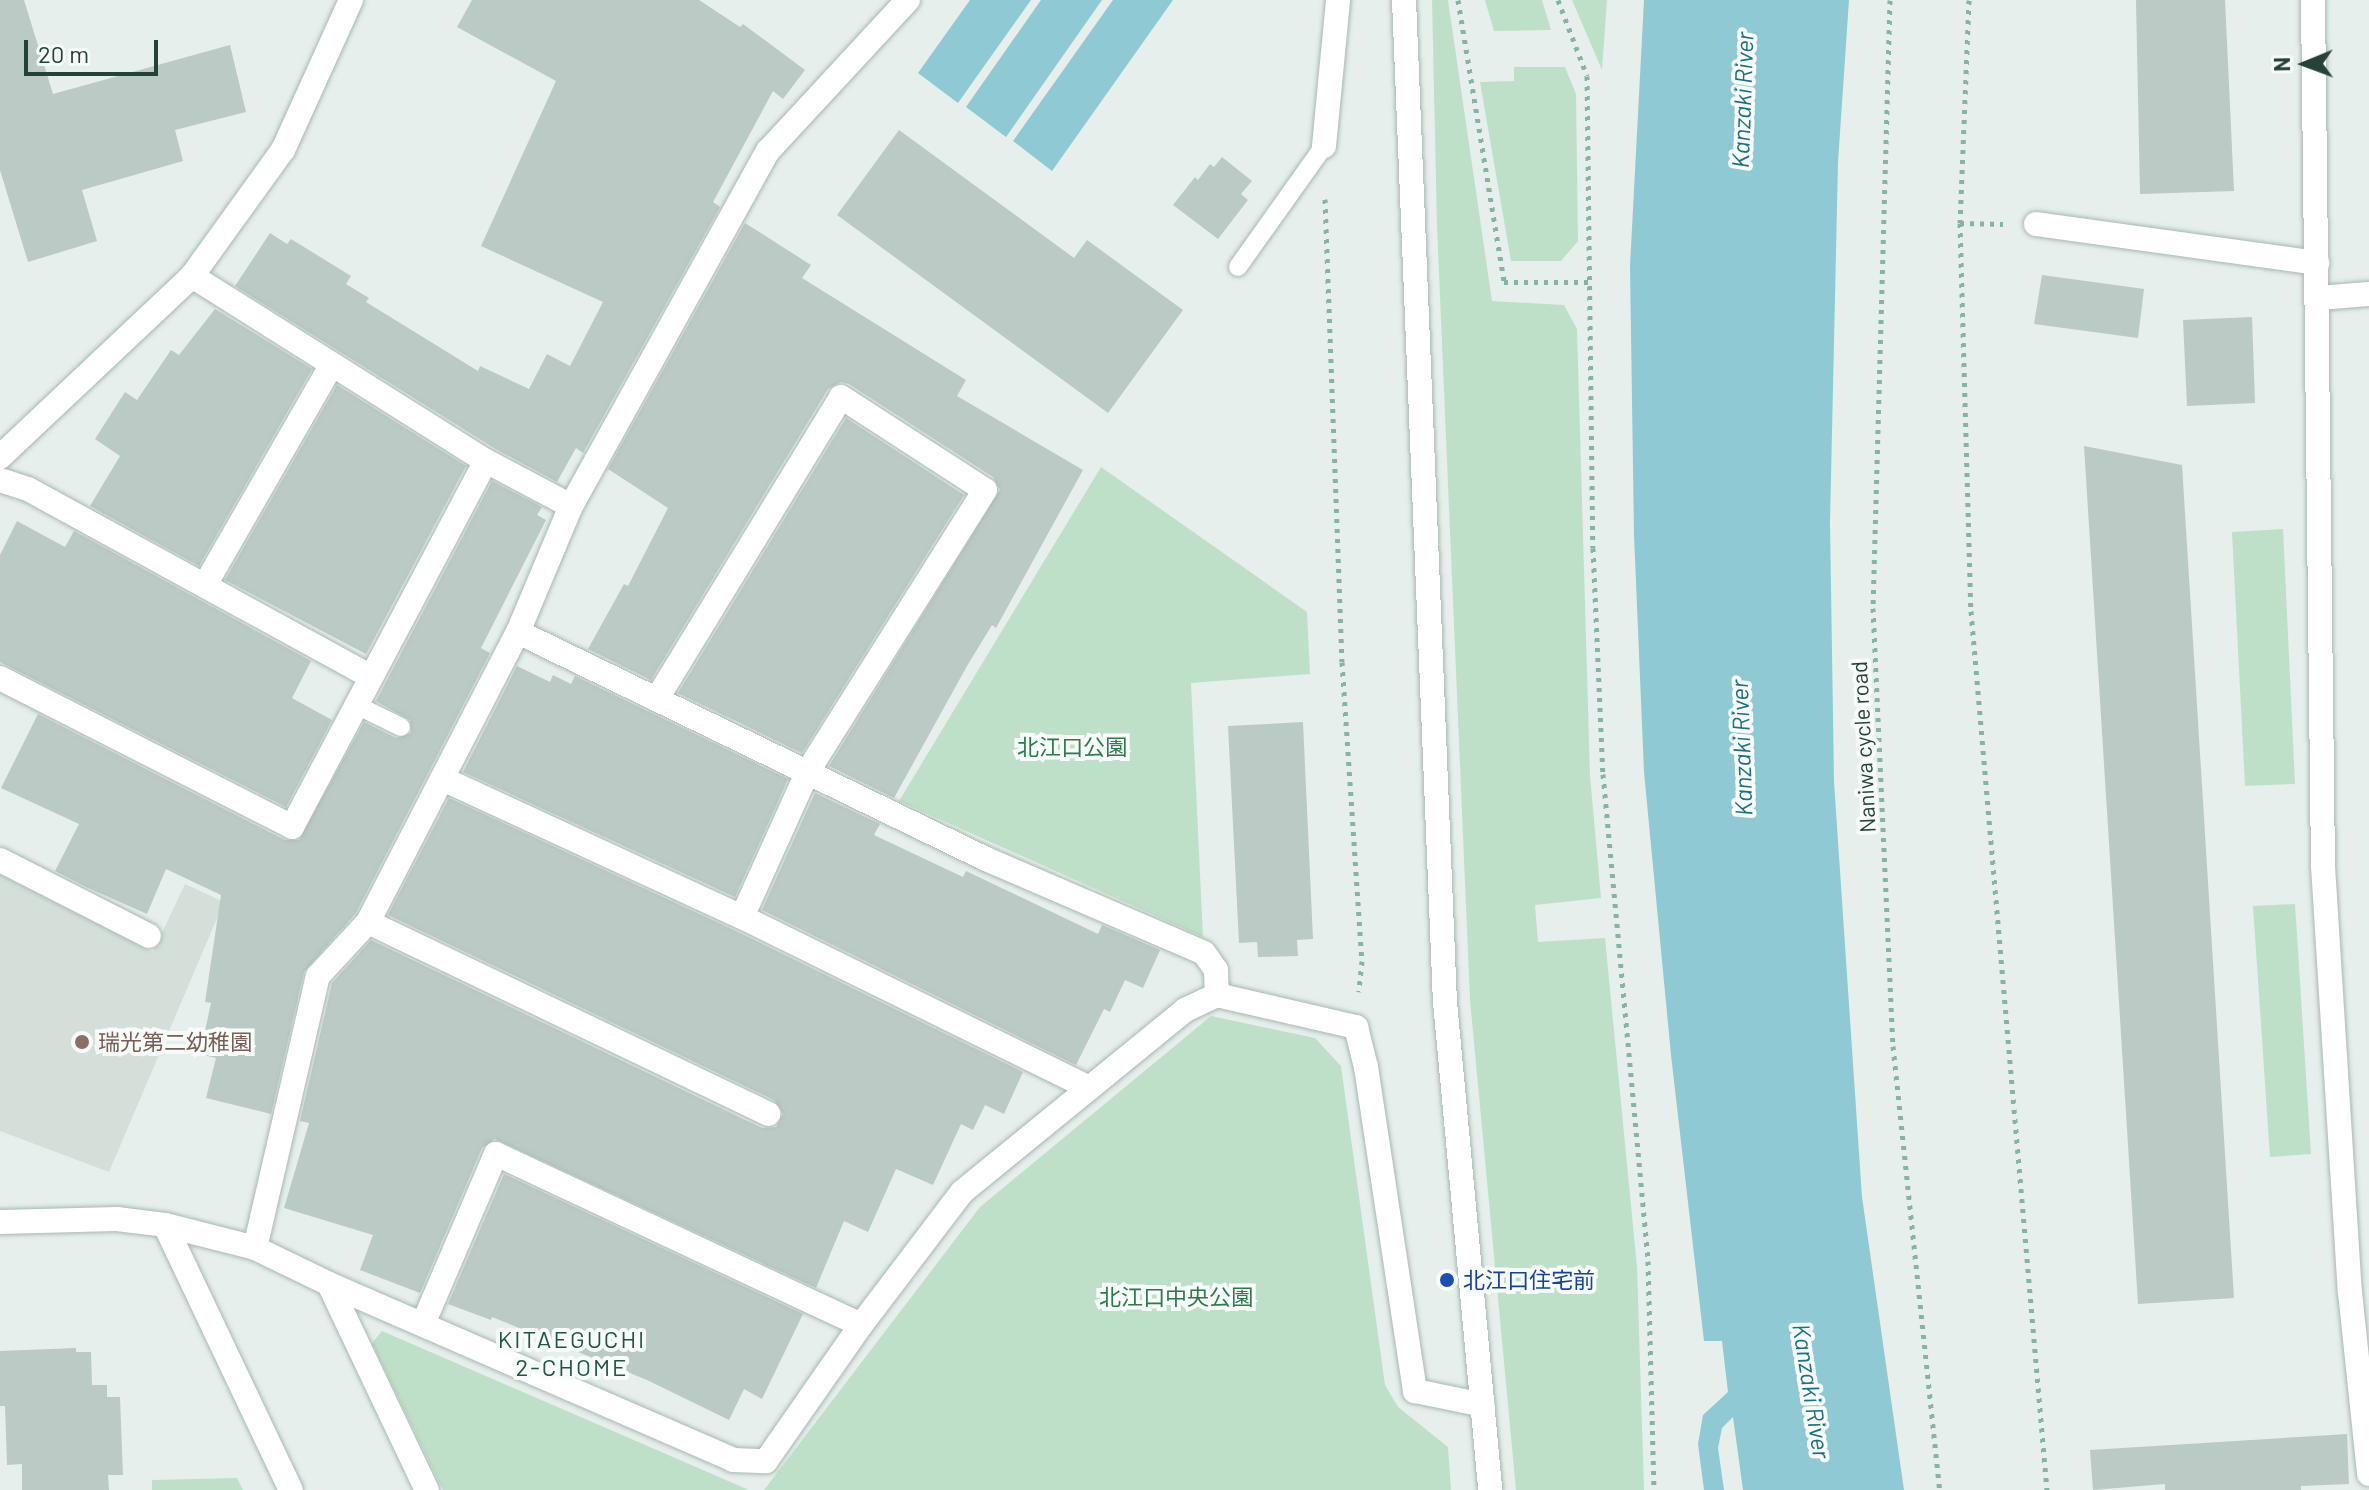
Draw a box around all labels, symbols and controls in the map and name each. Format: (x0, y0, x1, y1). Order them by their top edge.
scale bar (28, 24, 162, 74)
north arrow (2265, 24, 2345, 104)
water label: Kanzaki River (1725, 31, 1759, 169)
text: 20 m (38, 39, 89, 68)
text: N (2268, 57, 2294, 72)
street label: Naniwa cycle road (1845, 661, 1881, 833)
water label: Kanzaki River (1724, 679, 1758, 817)
park label: 北江口公園 (1017, 734, 1127, 760)
place label: 瑞光第二幼稚園 (98, 1029, 252, 1055)
marker: 瑞光第二幼稚園 (73, 1033, 91, 1051)
place label: 北江口住宅前 (1463, 1267, 1595, 1293)
marker: 北江口住宅前 (1438, 1271, 1456, 1289)
park label: 北江口中央公園 (1099, 1284, 1253, 1310)
water label: Kanzaki River (1787, 1321, 1837, 1461)
district label: KITAEGUCHI 2-CHOME (498, 1325, 646, 1381)

